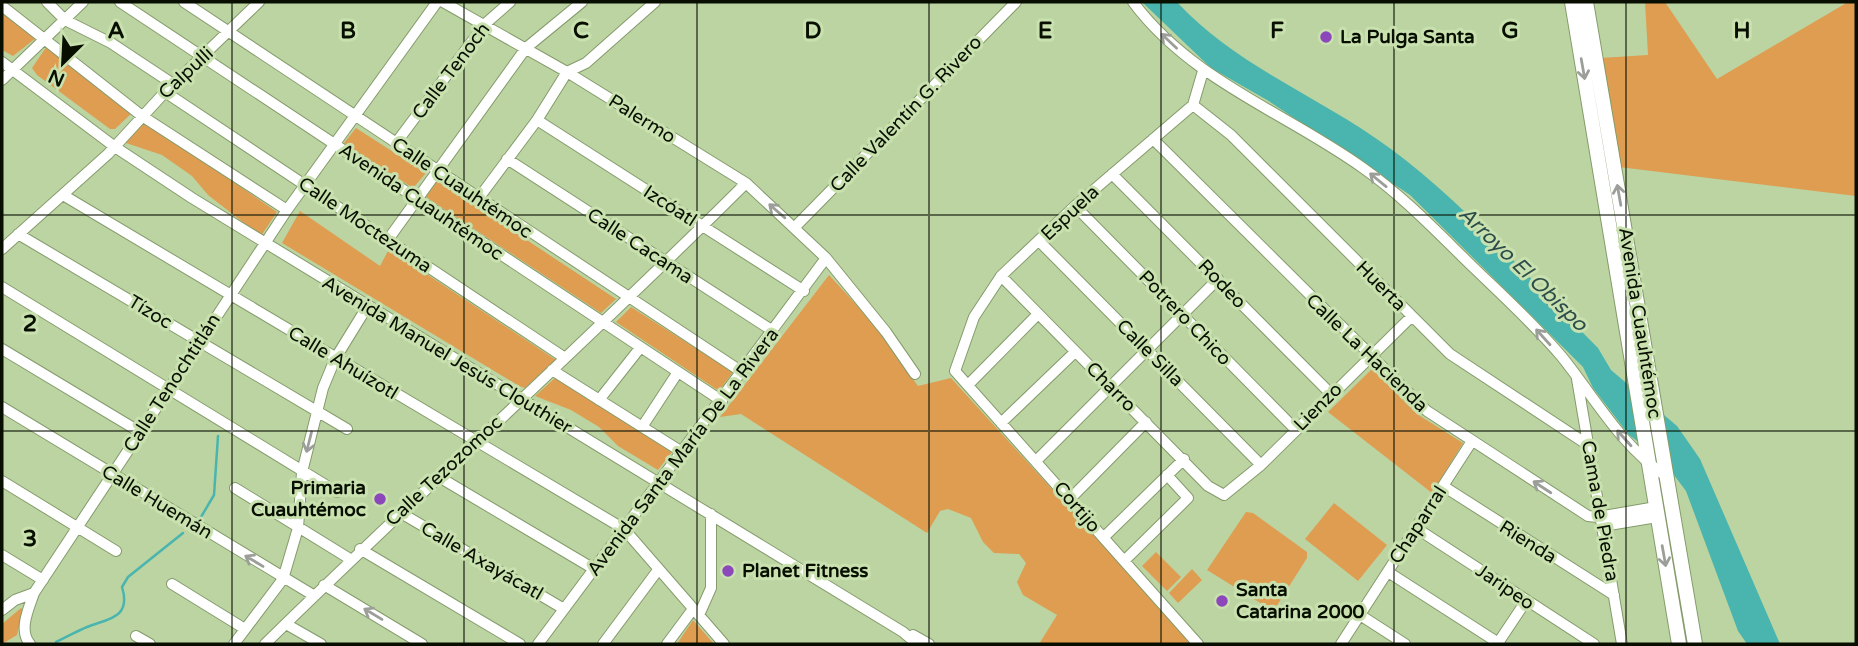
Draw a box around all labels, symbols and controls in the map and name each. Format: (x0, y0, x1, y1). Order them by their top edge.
text: A (107, 17, 125, 45)
text: B (340, 17, 356, 45)
text: C (573, 17, 589, 45)
text: D (804, 17, 822, 45)
text: E (1038, 17, 1052, 45)
text: F (1270, 17, 1284, 45)
text: G (1501, 17, 1519, 45)
text: H (1733, 17, 1751, 45)
street label: Calle Tenoch (408, 18, 494, 124)
place label: La Pulga Santa (1340, 26, 1475, 49)
north arrow (28, 28, 98, 98)
marker: La Pulga Santa (1318, 29, 1334, 45)
street label: Calle Valentín G. Rivero (826, 31, 986, 197)
one-way arrow (1160, 33, 1178, 49)
street label: Calpulli (154, 42, 218, 104)
one-way arrow (1577, 57, 1590, 80)
text: N (45, 64, 68, 91)
street label: Palermo (604, 90, 680, 148)
street label: Calle Cuauhtémoc (388, 133, 536, 243)
street label: Avenida Cuauhtémoc (335, 139, 507, 265)
street label: Calle Moctezuma (294, 172, 436, 278)
one-way arrow (1370, 172, 1388, 188)
street label: Izcóatl (639, 181, 701, 231)
street label: Espuela (1037, 181, 1103, 245)
one-way arrow (1612, 184, 1625, 207)
water label: Arroyo El Obispo (1454, 201, 1593, 337)
one-way arrow (769, 203, 787, 219)
street label: Calle Cacama (583, 204, 697, 288)
street label: Avenida Cuauhtémoc (1614, 226, 1666, 420)
street label: Rodeo (1193, 255, 1251, 313)
street label: Huerta (1351, 256, 1411, 316)
street label: Potrero Chico (1134, 266, 1236, 370)
street label: Avenida Manuel Jesús Clouthier (318, 272, 577, 439)
street label: Calle La Hacienda (1302, 289, 1432, 417)
street label: Tízoc (124, 290, 176, 334)
text: 2 (23, 310, 37, 338)
street label: Calle Tenochtitlán (119, 310, 225, 456)
street label: Calle Silla (1112, 315, 1188, 391)
street label: Calle Ahuízotl (284, 322, 402, 404)
street label: Avenida Santa María De La Rivera (583, 324, 783, 580)
one-way arrow (1535, 328, 1551, 346)
street label: Charro (1082, 358, 1140, 416)
street label: Lienzo (1289, 378, 1347, 436)
street label: Calle Tezozomoc (381, 411, 507, 531)
one-way arrow (1616, 429, 1632, 447)
one-way arrow (302, 430, 315, 453)
street label: Cama de Piedra (1577, 439, 1623, 583)
street label: Calle Huemán (98, 460, 216, 544)
place label: Primaria Cuauhtémoc (251, 477, 366, 521)
street label: Cortijo (1049, 477, 1105, 537)
one-way arrow (1533, 480, 1552, 494)
street label: Chaparral (1385, 482, 1451, 568)
marker: Primaria Cuauhtémoc (372, 491, 388, 507)
street label: Rienda (1495, 516, 1561, 568)
street label: Calle Axayácatl (417, 517, 547, 605)
text: 3 (23, 525, 37, 553)
one-way arrow (1658, 544, 1671, 567)
one-way arrow (244, 554, 264, 568)
street label: Jaripeo (1472, 559, 1538, 615)
place label: Planet Fitness (742, 560, 868, 582)
marker: Planet Fitness (720, 563, 736, 579)
place label: Santa Catarina 2000 (1236, 579, 1365, 623)
marker: Santa Catarina 2000 (1214, 593, 1230, 609)
one-way arrow (363, 607, 383, 621)

